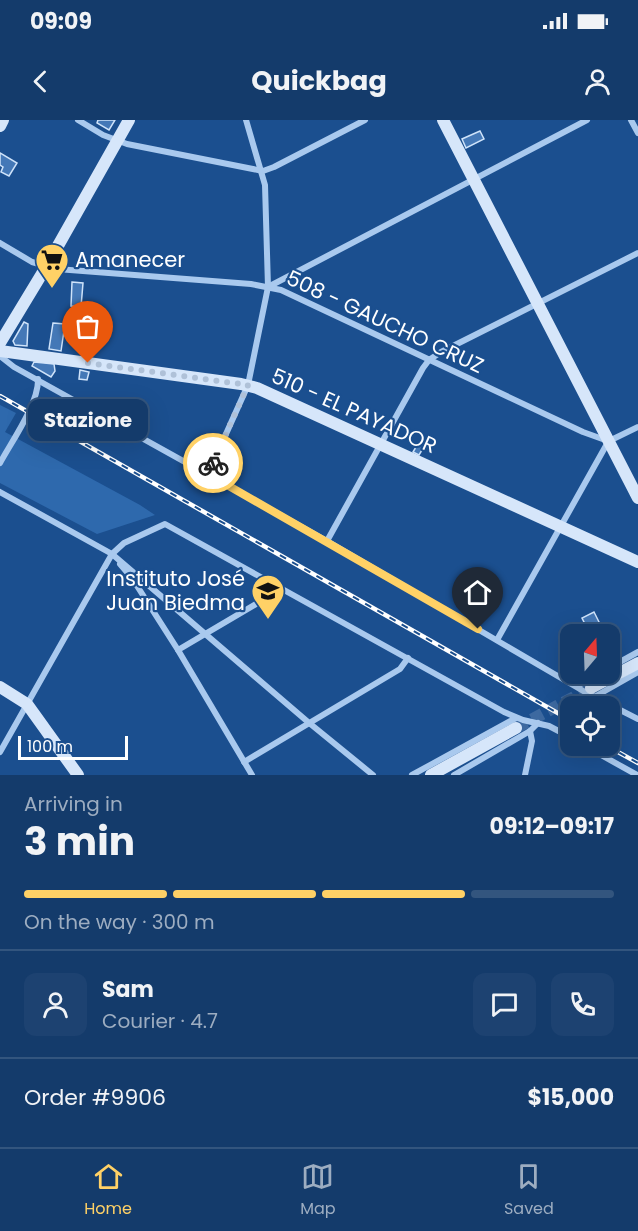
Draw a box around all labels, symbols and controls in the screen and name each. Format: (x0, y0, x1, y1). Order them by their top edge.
text: 09:09 (30, 6, 92, 37)
text: Quickbag (251, 62, 387, 99)
icon: back (24, 65, 57, 98)
icon: person (581, 65, 614, 98)
supermarket icon: Amanecer (34, 242, 70, 289)
place label: Amanecer (75, 245, 185, 274)
street label: 508 - GAUCHO CRUZ (282, 263, 489, 380)
pin (62, 301, 113, 363)
icon: bag (71, 310, 104, 343)
street label: 510 - EL PAYADOR (267, 361, 441, 460)
callout: Stazione (28, 399, 148, 441)
text: Stazione (44, 406, 132, 434)
courier (183, 433, 243, 493)
icon: bike (197, 447, 230, 480)
place label: Instituto José Juan Biedma (106, 564, 245, 617)
pin (452, 567, 503, 629)
school or university icon: Instituto José Juan Biedma (250, 573, 286, 620)
icon: home (461, 576, 494, 609)
north arrow (560, 624, 620, 684)
map controls (560, 624, 620, 756)
button: locate (560, 696, 620, 756)
scale bar (18, 733, 128, 760)
text: 100 m (27, 735, 73, 758)
text: Arriving in (24, 790, 123, 818)
text: 09:12–09:17 (490, 811, 614, 842)
text: 3 min (24, 814, 135, 869)
text: On the way · 300 m (24, 908, 215, 936)
button: person (24, 973, 87, 1036)
button: chat (473, 973, 536, 1036)
button: phone (551, 973, 614, 1036)
text: Sam (102, 974, 154, 1005)
text: Courier · 4.7 (102, 1007, 218, 1035)
text: Order #9906 (24, 1082, 166, 1113)
text: $15,000 (528, 1082, 614, 1113)
tab: Home (84, 1160, 132, 1221)
tab: Map (300, 1160, 336, 1221)
tab: Saved (504, 1160, 554, 1221)

